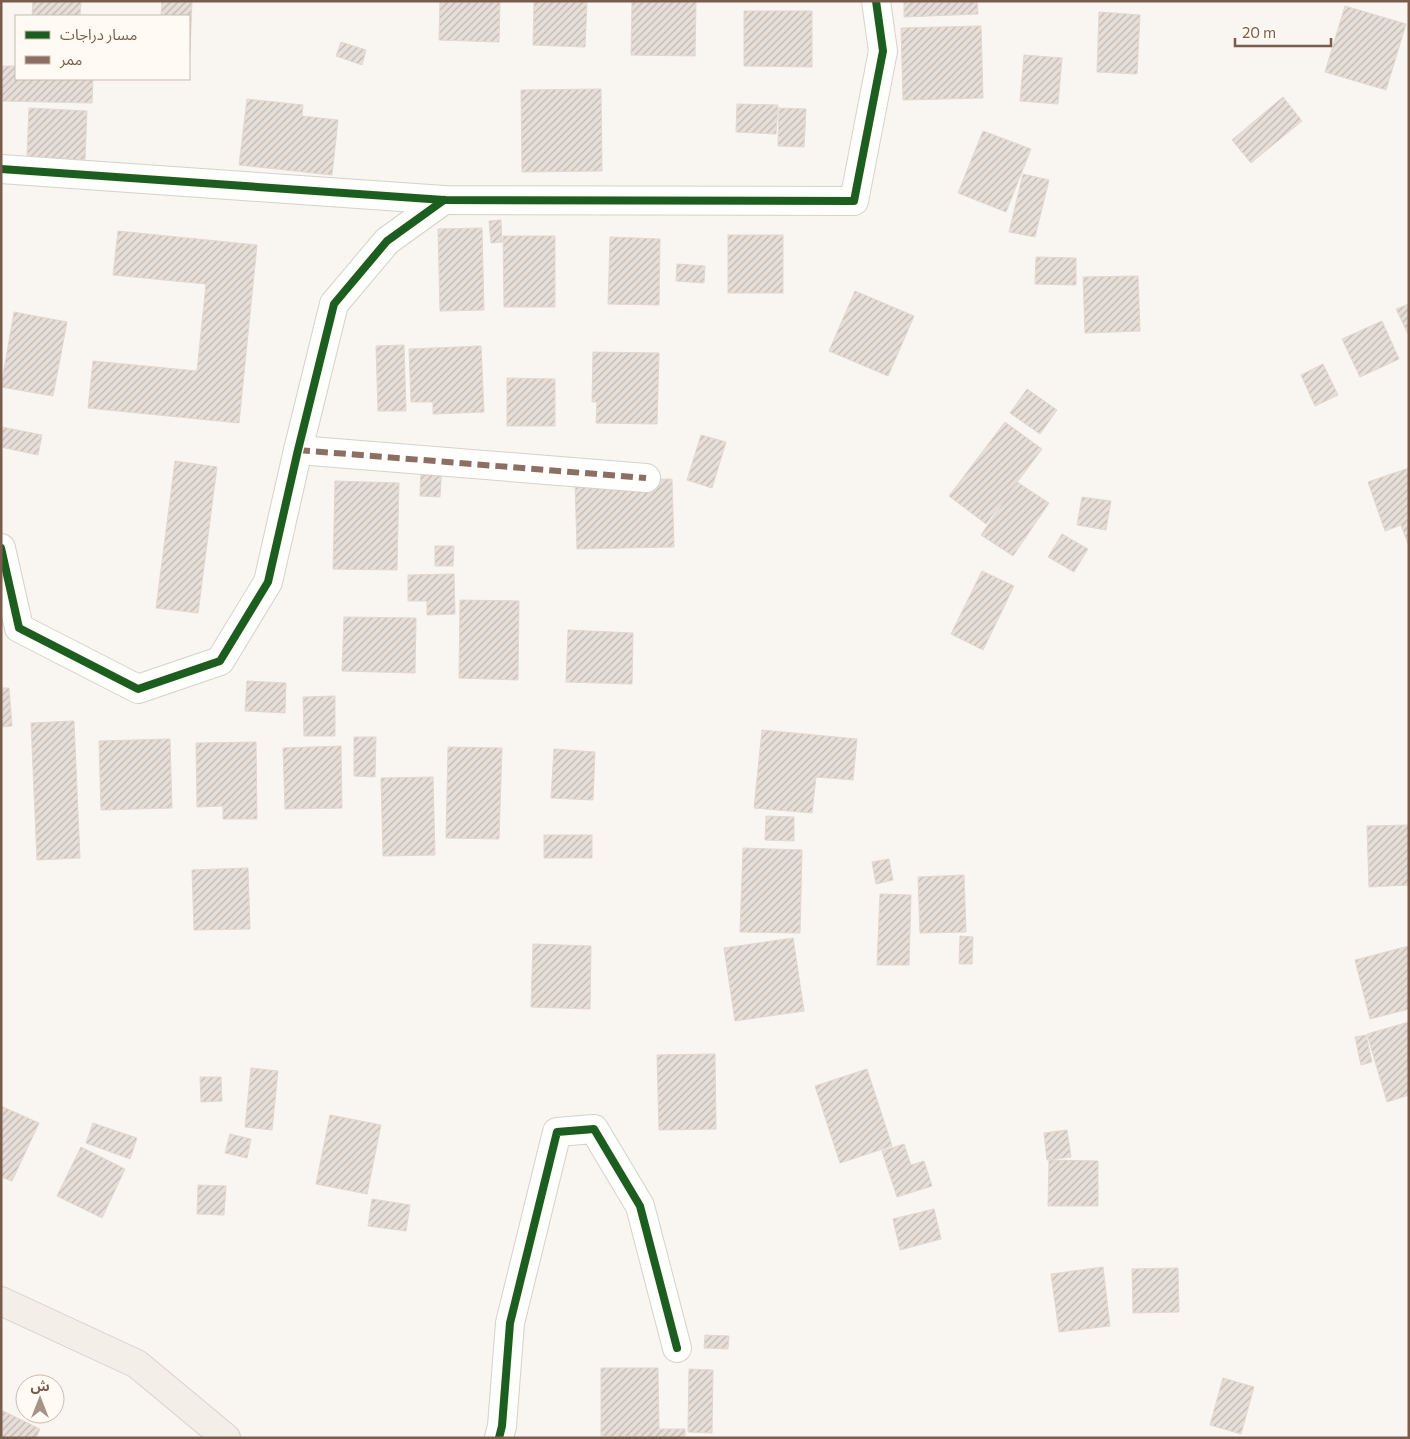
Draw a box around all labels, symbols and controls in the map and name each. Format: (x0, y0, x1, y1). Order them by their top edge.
legend (15, 15, 190, 80)
scale bar (1235, 15, 1331, 47)
text: 20 m (1242, 23, 1276, 41)
text: مسار دراجات (60, 25, 137, 44)
text: ممر (59, 50, 83, 69)
north arrow (15, 1374, 65, 1424)
text: ش (30, 1377, 50, 1394)

